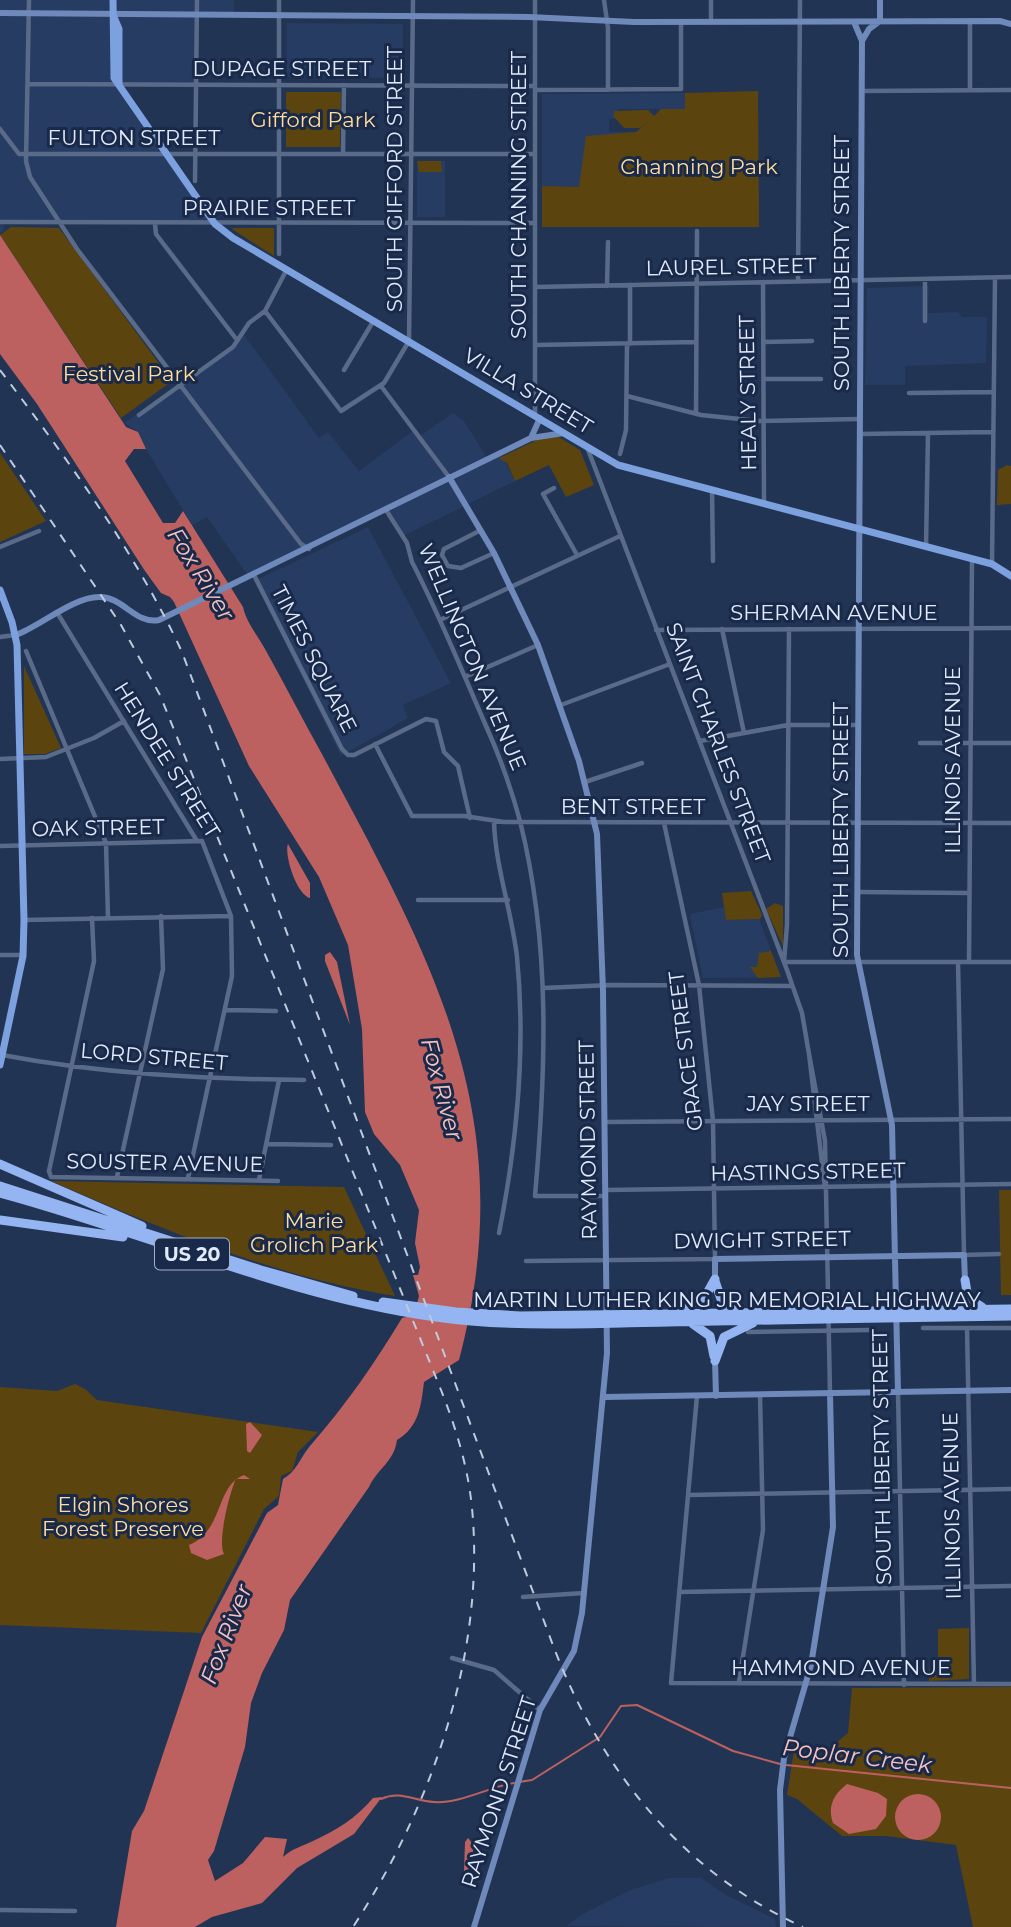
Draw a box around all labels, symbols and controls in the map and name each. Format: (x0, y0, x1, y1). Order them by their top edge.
street label: SOUTH GIFFORD STREET (382, 46, 407, 312)
street label: SOUTH CHANNING STREET (506, 51, 531, 339)
street label: DUPAGE STREET (193, 56, 371, 81)
park label: Gifford Park (250, 107, 376, 132)
street label: FULTON STREET (48, 125, 220, 150)
street label: SOUTH LIBERTY STREET (829, 135, 854, 391)
park label: Channing Park (620, 154, 778, 179)
street label: PRAIRIE STREET (183, 195, 355, 220)
street label: LAUREL STREET (645, 253, 817, 280)
street label: HEALY STREET (734, 315, 761, 471)
street label: VILLA STREET (459, 342, 597, 439)
park label: Festival Park (63, 361, 196, 386)
water label: Fox River (161, 522, 241, 626)
street label: WELLINGTON AVENUE (413, 540, 532, 774)
street label: TIMES SQUARE (267, 581, 362, 737)
street label: SHERMAN AVENUE (730, 600, 938, 625)
street label: SAINT CHARLES STREET (661, 619, 776, 867)
street label: ILLINOIS AVENUE (940, 666, 965, 854)
street label: HENDEE STREET (109, 677, 226, 842)
street label: SOUTH LIBERTY STREET (828, 702, 853, 958)
street label: BENT STREET (561, 794, 705, 819)
street label: OAK STREET (31, 814, 165, 841)
street label: GRACE STREET (663, 970, 708, 1132)
water label: Fox River (415, 1035, 469, 1144)
street label: LORD STREET (79, 1038, 229, 1075)
street label: RAYMOND STREET (573, 1040, 602, 1240)
street label: JAY STREET (745, 1091, 870, 1116)
street label: SOUSTER AVENUE (66, 1148, 264, 1177)
street label: HASTINGS STREET (710, 1157, 906, 1186)
park label: Marie Grolich Park (250, 1208, 379, 1257)
street label: DWIGHT STREET (673, 1225, 851, 1254)
road number: US 20 (155, 1238, 229, 1270)
street label: MARTIN LUTHER KING JR MEMORIAL HIGHWAY (473, 1287, 981, 1312)
street label: SOUTH LIBERTY STREET (867, 1329, 896, 1585)
street label: ILLINOIS AVENUE (937, 1412, 966, 1600)
park label: Elgin Shores Forest Preserve (42, 1492, 204, 1541)
water label: Fox River (194, 1579, 258, 1688)
street label: HAMMOND AVENUE (731, 1655, 951, 1680)
street label: RAYMOND STREET (456, 1693, 541, 1891)
water label: Poplar Creek (781, 1733, 935, 1779)

